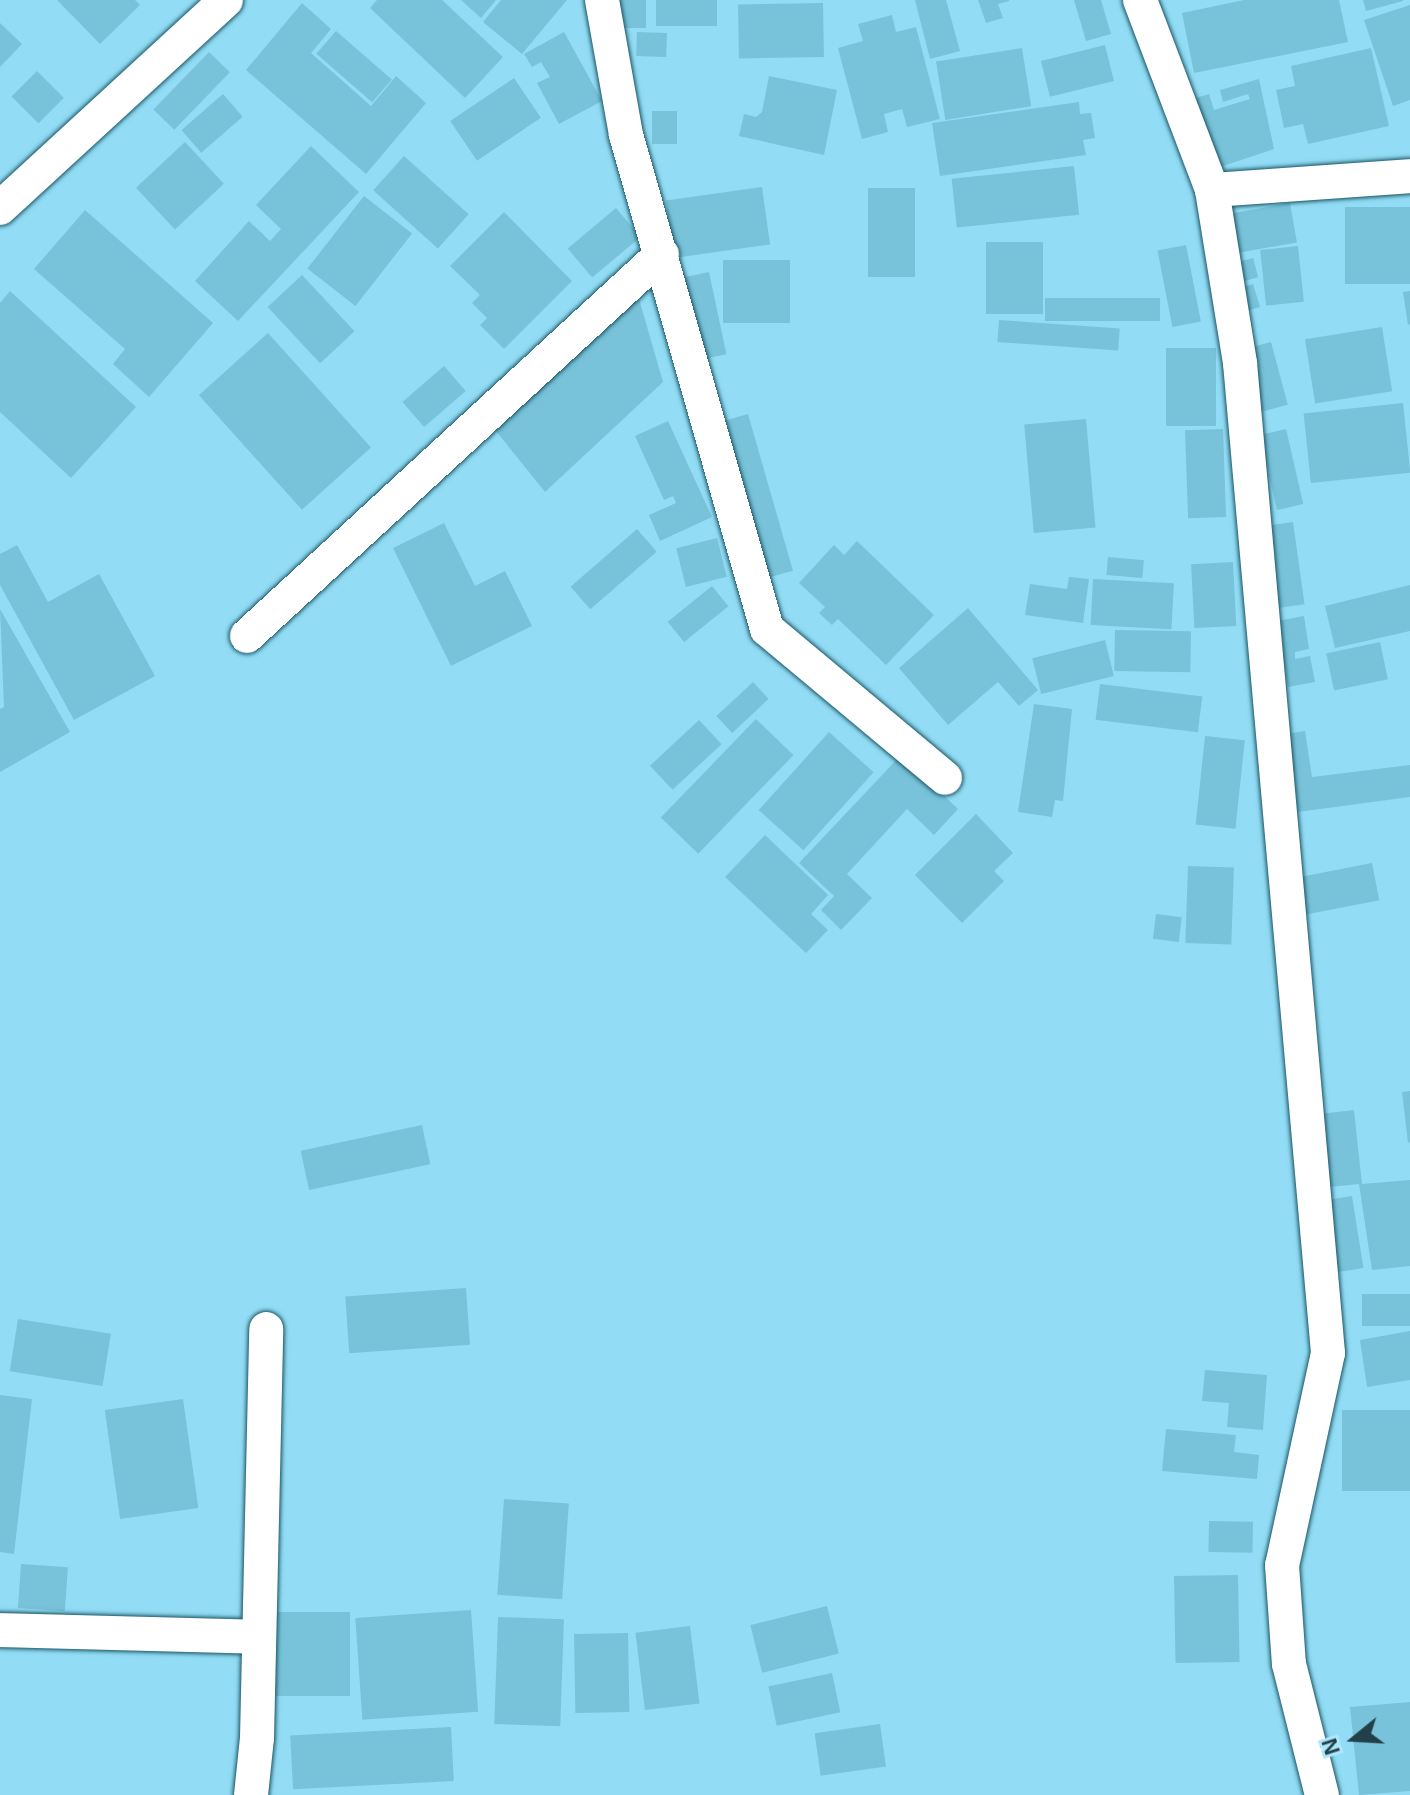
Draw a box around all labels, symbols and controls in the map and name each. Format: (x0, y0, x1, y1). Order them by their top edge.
north arrow (1314, 1699, 1394, 1779)
text: N (1316, 1735, 1345, 1758)

